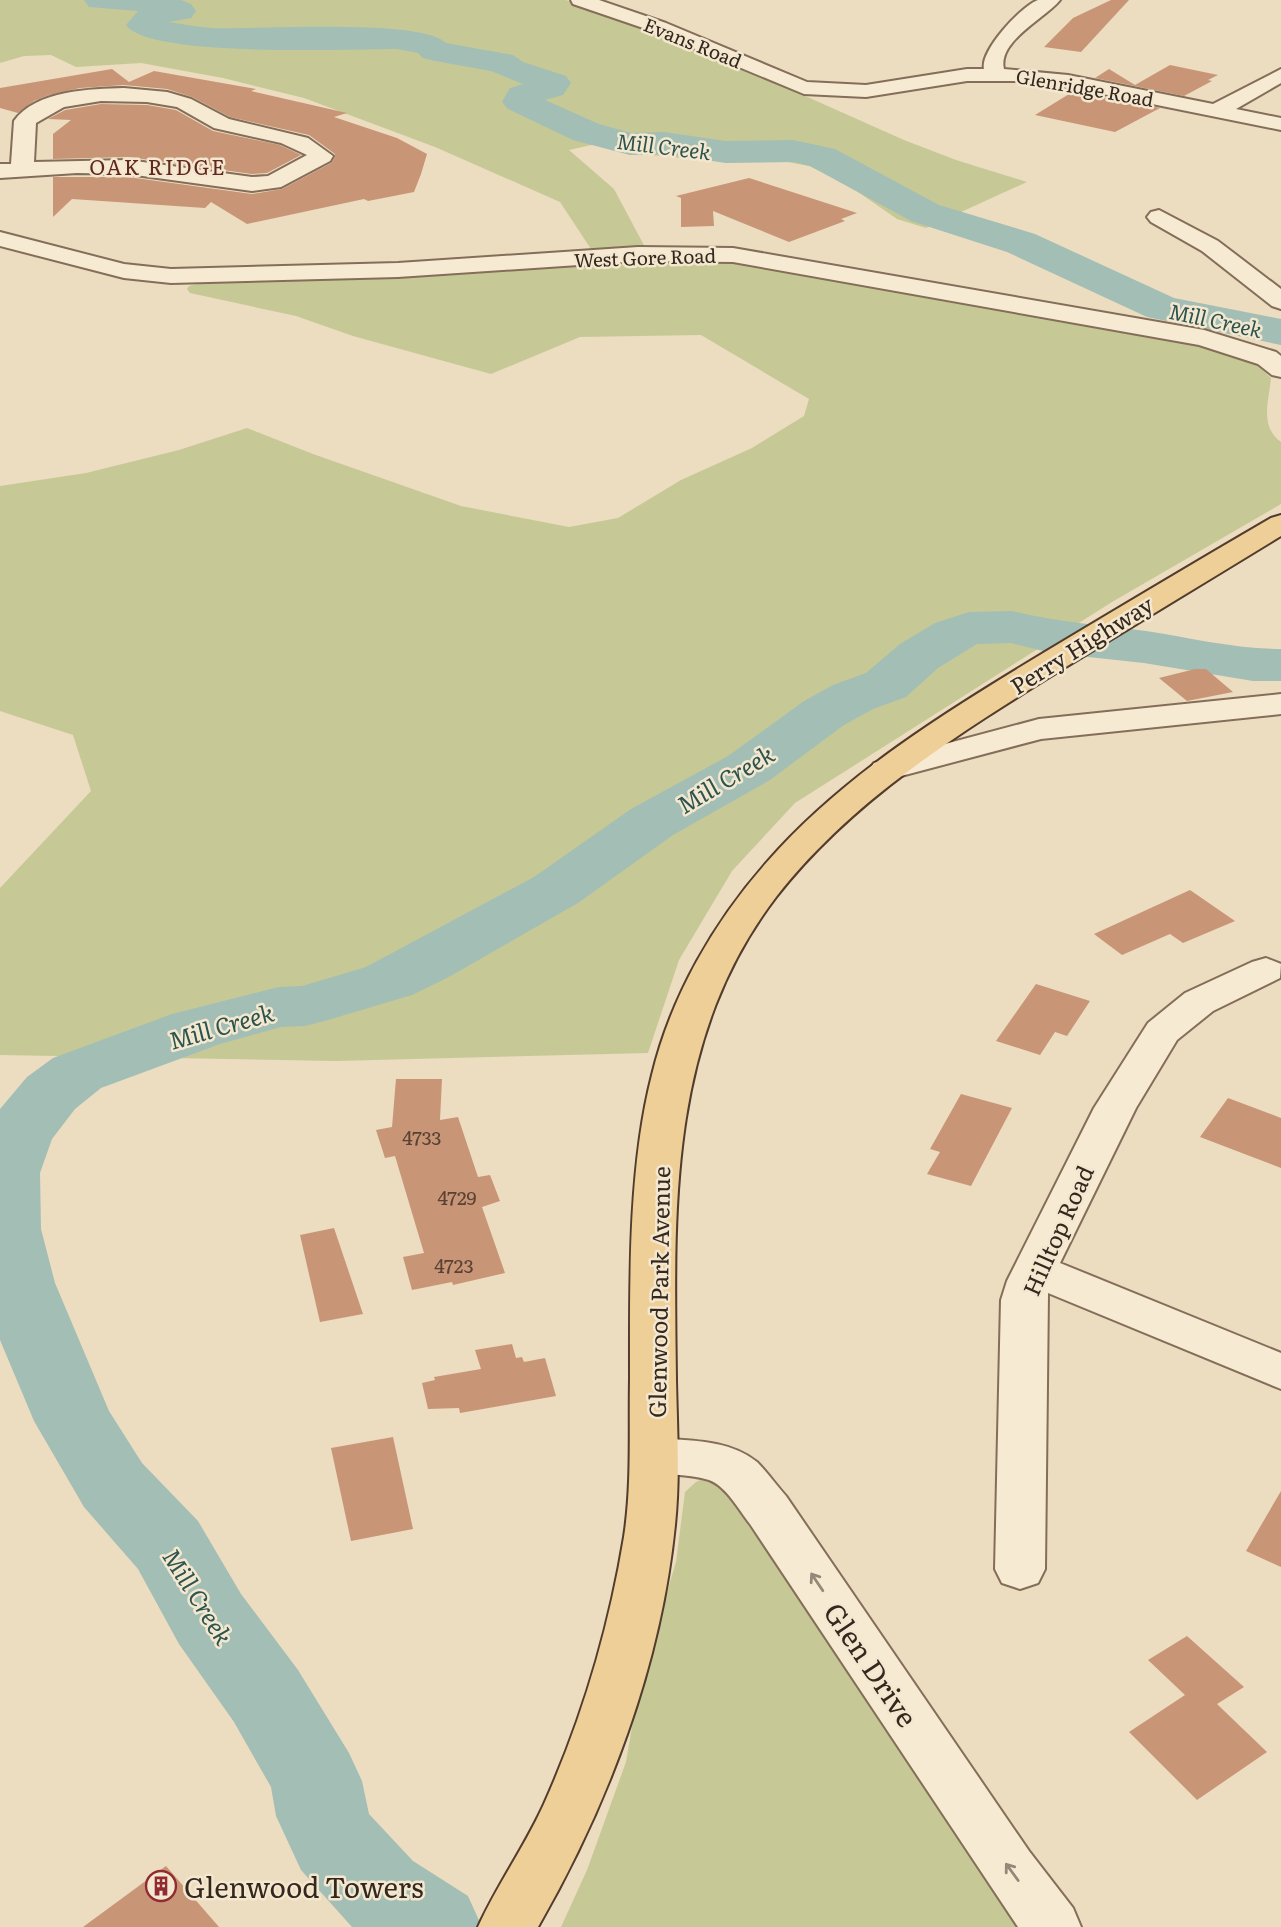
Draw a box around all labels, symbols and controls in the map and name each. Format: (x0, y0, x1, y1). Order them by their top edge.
street label: Evans Road (640, 10, 747, 75)
street label: Glenridge Road (1014, 61, 1156, 113)
water label: Mill Creek (615, 124, 713, 166)
district label: OAK RIDGE (89, 150, 227, 181)
street label: West Gore Road (573, 241, 717, 273)
water label: Mill Creek (1167, 294, 1266, 344)
street label: Perry Highway (1003, 586, 1160, 702)
water label: Mill Creek (670, 735, 781, 821)
water label: Mill Creek (164, 993, 278, 1057)
house number: 4733 (402, 1123, 442, 1151)
street label: Hilltop Road (1013, 1160, 1101, 1300)
street label: Glenwood Park Avenue (639, 1166, 677, 1418)
house number: 4729 (437, 1183, 477, 1211)
house number: 4723 (434, 1251, 474, 1279)
water label: Mill Creek (156, 1541, 243, 1652)
one-way arrow (810, 1572, 824, 1592)
street label: Glen Drive (815, 1593, 929, 1735)
one-way arrow (1005, 1863, 1019, 1882)
place label: Glenwood Towers (184, 1865, 424, 1907)
building icon: Glenwood Towers (144, 1869, 178, 1903)

